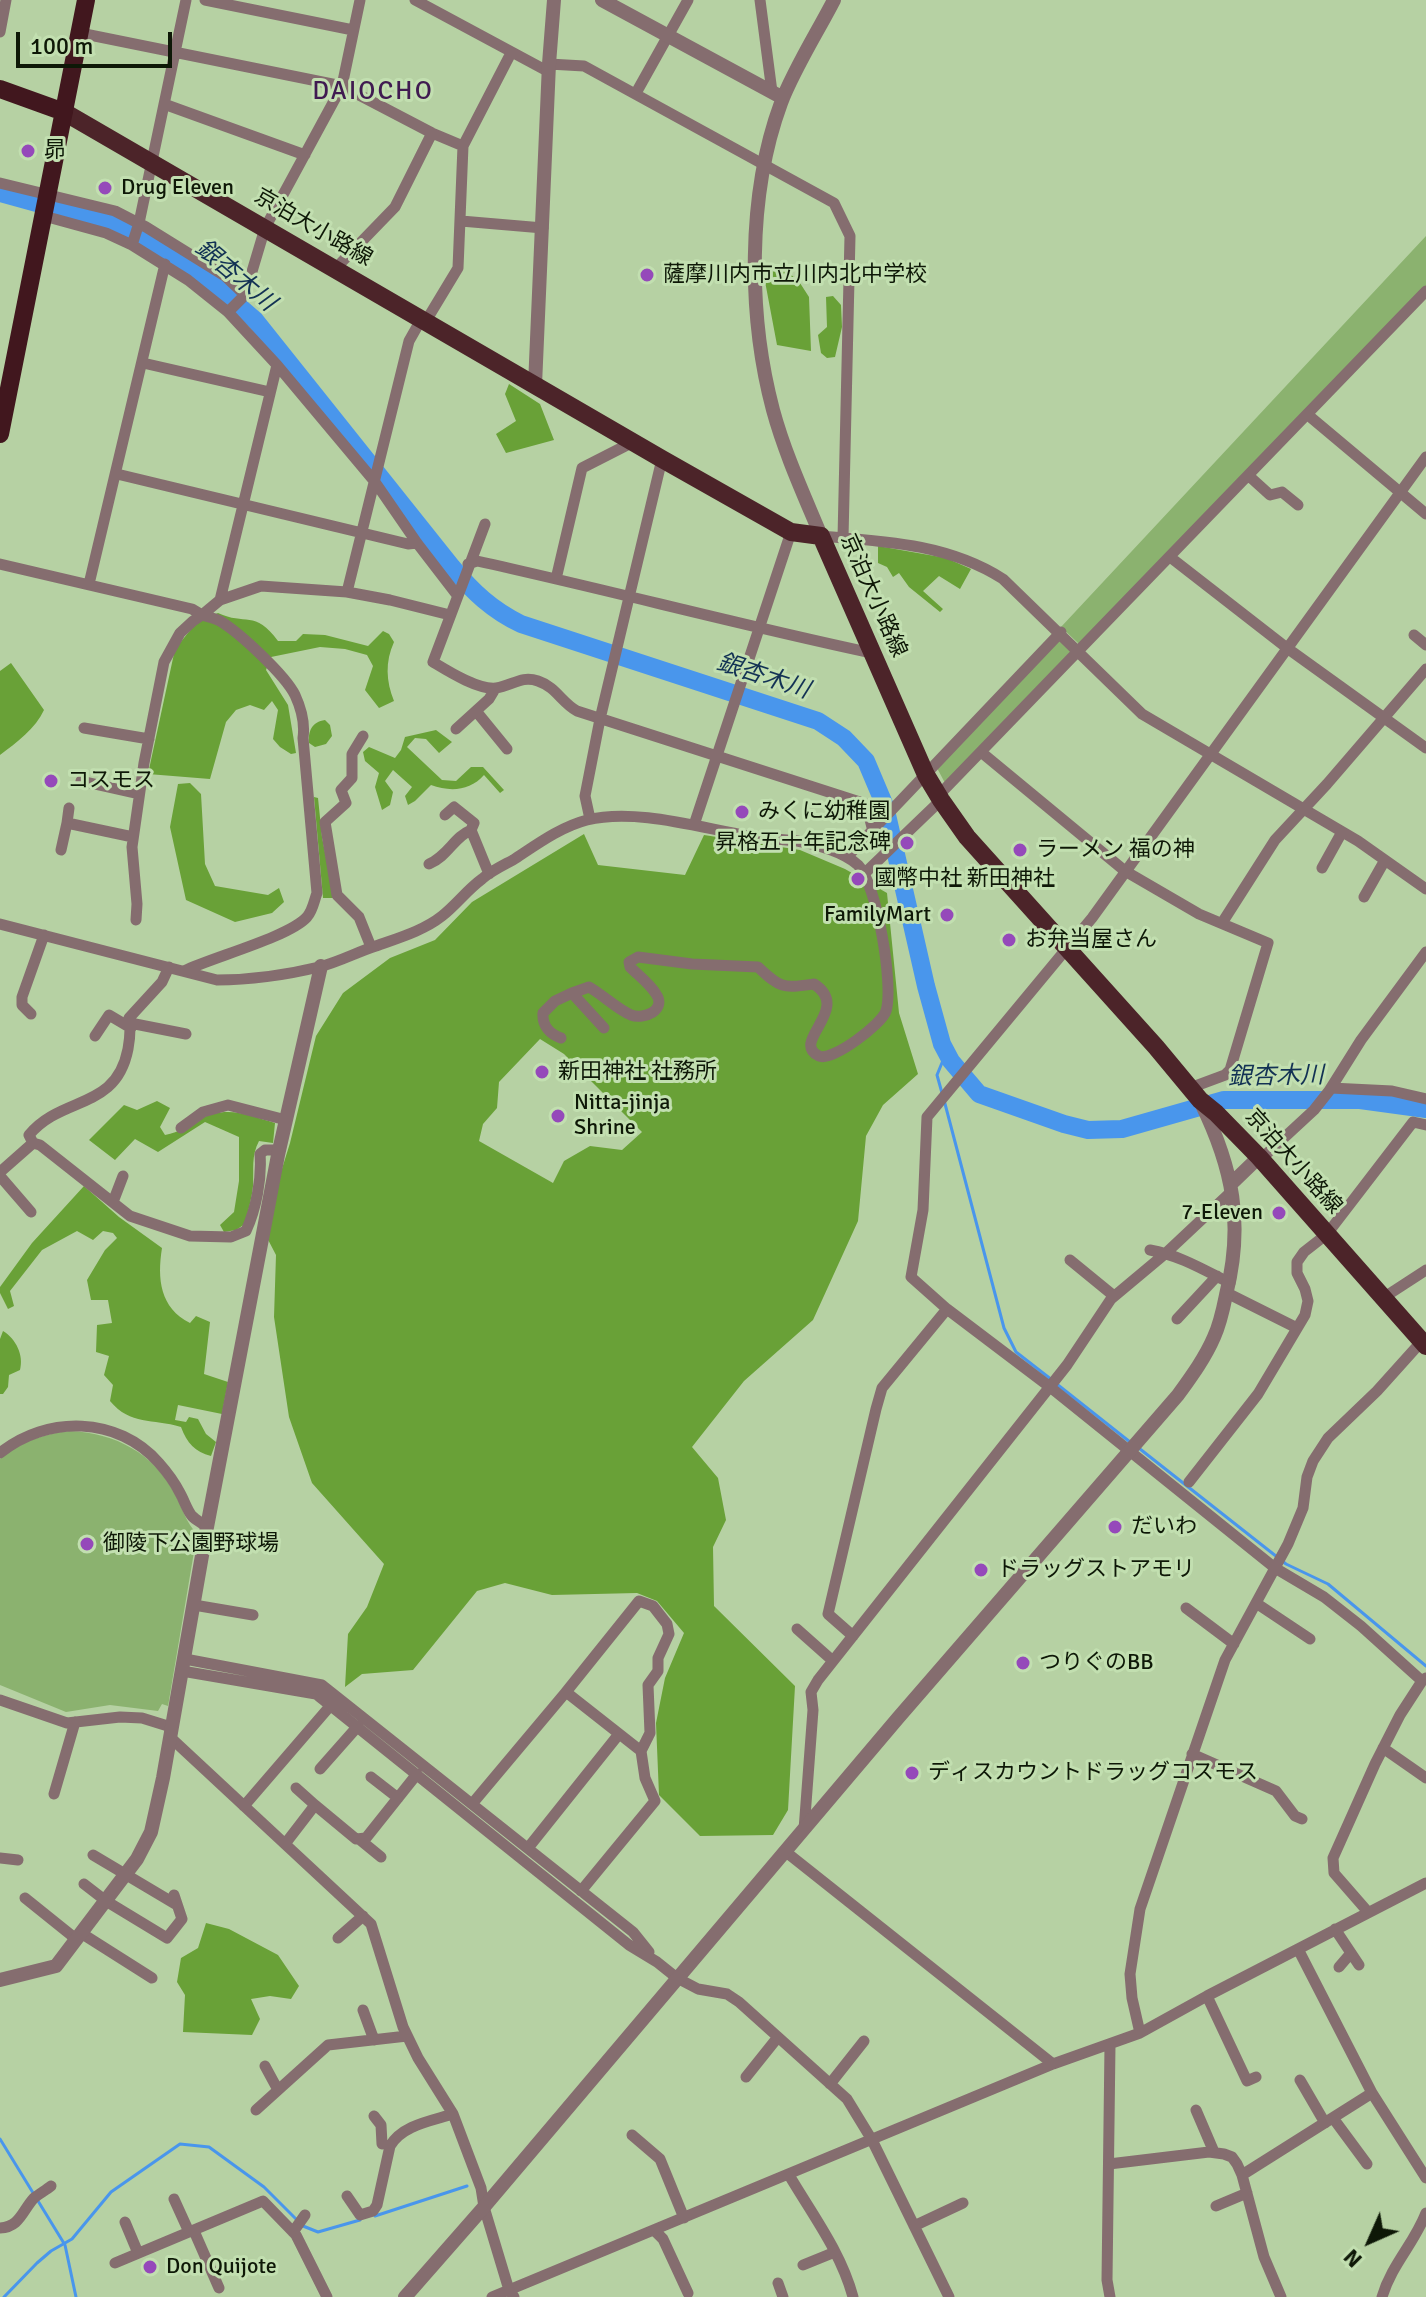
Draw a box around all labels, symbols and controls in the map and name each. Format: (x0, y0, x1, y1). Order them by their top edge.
scale bar (20, 16, 176, 66)
text: 100 m (30, 31, 93, 61)
district label: DAIOCHO (312, 76, 434, 108)
place label: 昴 (44, 138, 66, 164)
marker: 昴 (19, 142, 37, 160)
place label: Drug Eleven (121, 175, 234, 201)
marker: Drug Eleven (96, 179, 114, 197)
street label: 京泊大小路線 (249, 184, 377, 272)
water label: 銀杏木川 (189, 234, 281, 318)
place label: 薩摩川内市立川内北中学校 (663, 262, 927, 288)
marker: 薩摩川内市立川内北中学校 (638, 266, 656, 284)
street label: 京泊大小路線 (834, 530, 912, 662)
water label: 銀杏木川 (713, 648, 813, 706)
place label: コスモス (67, 768, 155, 794)
marker: コスモス (42, 772, 60, 790)
place label: みくに幼稚園 (758, 799, 890, 825)
marker: みくに幼稚園 (733, 803, 751, 821)
place label: 昇格五十年記念碑 (715, 830, 891, 856)
marker: 昇格五十年記念碑 (898, 834, 916, 852)
place label: ラーメン 福の神 (1036, 837, 1195, 863)
marker: ラーメン 福の神 (1011, 841, 1029, 859)
place label: 國幣中社 新田神社 (874, 866, 1055, 892)
marker: 國幣中社 新田神社 (849, 870, 867, 888)
place label: FamilyMart (824, 902, 931, 928)
marker: FamilyMart (938, 906, 956, 924)
place label: お弁当屋さん (1025, 927, 1157, 953)
marker: お弁当屋さん (1000, 931, 1018, 949)
place label: 新田神社 社務所 (558, 1059, 717, 1085)
water label: 銀杏木川 (1228, 1062, 1324, 1092)
marker: 新田神社 社務所 (533, 1063, 551, 1081)
place label: Nitta-jinja Shrine (574, 1090, 670, 1142)
street label: 京泊大小路線 (1239, 1104, 1347, 1220)
marker: Nitta-jinja Shrine (549, 1107, 567, 1125)
place label: 7-Eleven (1181, 1200, 1263, 1226)
marker: 7-Eleven (1270, 1204, 1288, 1222)
place label: だいわ (1131, 1514, 1197, 1540)
marker: だいわ (1106, 1518, 1124, 1536)
place label: 御陵下公園野球場 (103, 1531, 279, 1557)
marker: 御陵下公園野球場 (78, 1535, 96, 1553)
place label: ドラッグストアモリ (997, 1557, 1195, 1583)
marker: ドラッグストアモリ (972, 1561, 990, 1579)
place label: つりぐのBB (1039, 1650, 1154, 1676)
marker: つりぐのBB (1014, 1654, 1032, 1672)
place label: ディスカウントドラッグコスモス (928, 1760, 1258, 1786)
marker: ディスカウントドラッグコスモス (903, 1764, 921, 1782)
north arrow (1330, 2201, 1410, 2281)
text: N (1338, 2243, 1368, 2273)
place label: Don Quijote (166, 2254, 277, 2280)
marker: Don Quijote (141, 2258, 159, 2276)

